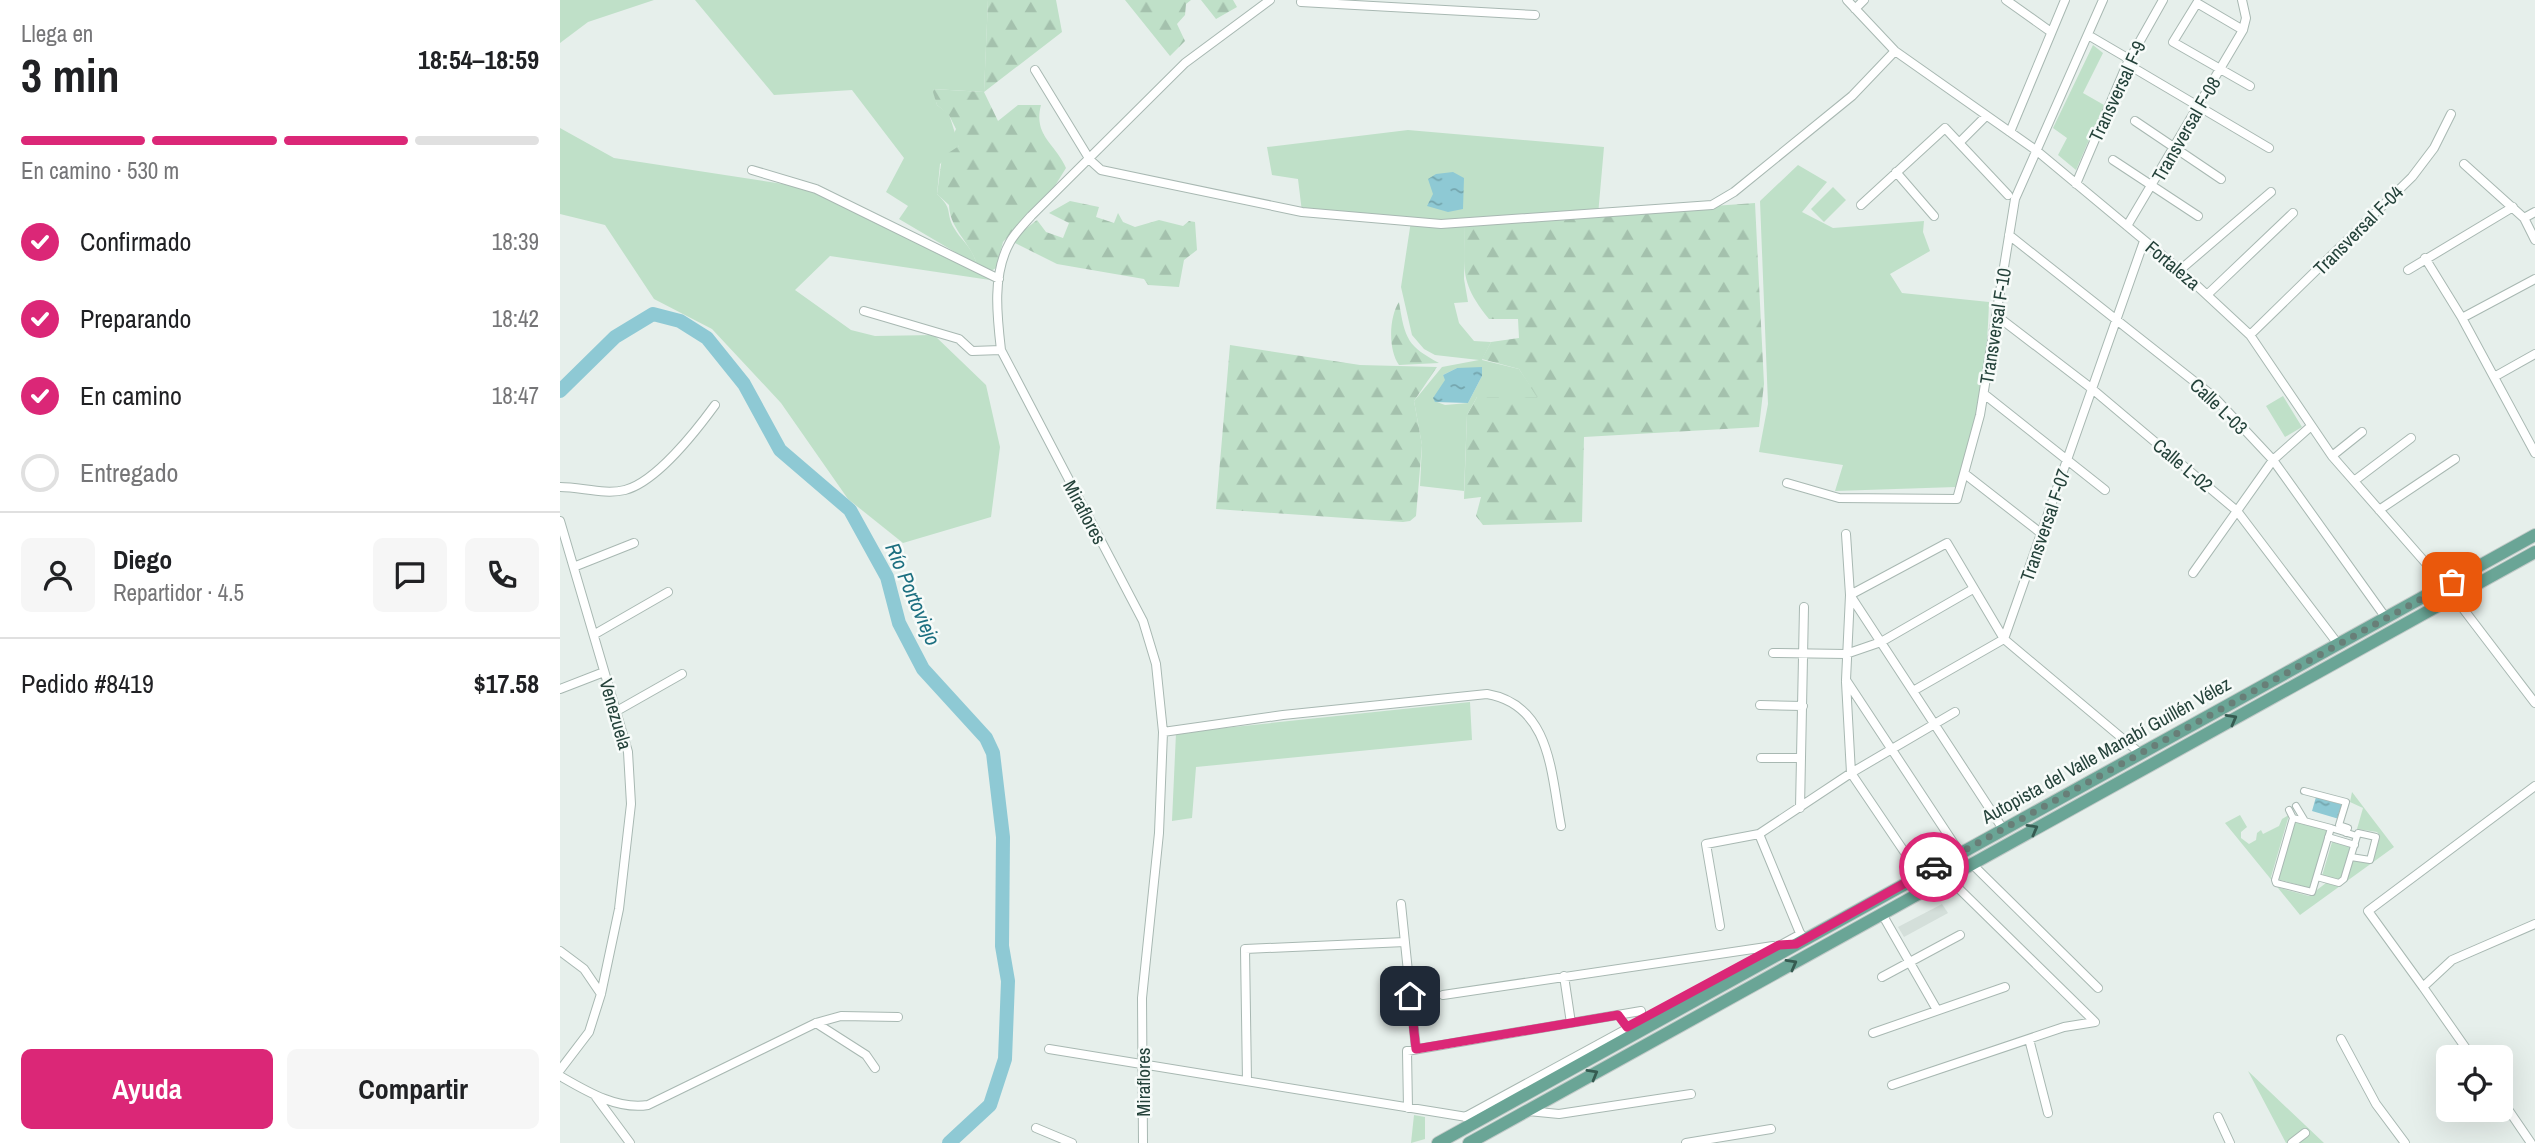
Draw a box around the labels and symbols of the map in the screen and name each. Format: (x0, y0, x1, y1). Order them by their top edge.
street label: Transversal F-9 (2082, 36, 2152, 146)
street label: Transversal F-08 (2145, 72, 2227, 186)
street label: Transversal F-04 (2307, 179, 2409, 281)
street label: Fortaleza (2140, 234, 2206, 296)
street label: Transversal F-10 (1973, 266, 2017, 386)
street label: Calle L-03 (2184, 372, 2254, 440)
street label: Calle L-02 (2147, 432, 2219, 498)
street label: Transversal F-07 (2014, 465, 2076, 585)
street label: Miraflores (1057, 475, 1113, 549)
water label: Río Portoviejo (878, 538, 948, 650)
pin (2422, 552, 2482, 612)
street label: Autopista del Valle Manabí Guillén Vélez (1976, 670, 2235, 830)
street label: Venezuela (593, 675, 639, 753)
one-way arrow (2225, 714, 2238, 727)
one-way arrow (2026, 824, 2039, 837)
courier (1899, 832, 1969, 902)
one-way arrow (1784, 959, 1797, 972)
pin (1380, 966, 1440, 1026)
street label: Miraflores (1130, 1047, 1156, 1117)
one-way arrow (1585, 1069, 1598, 1082)

